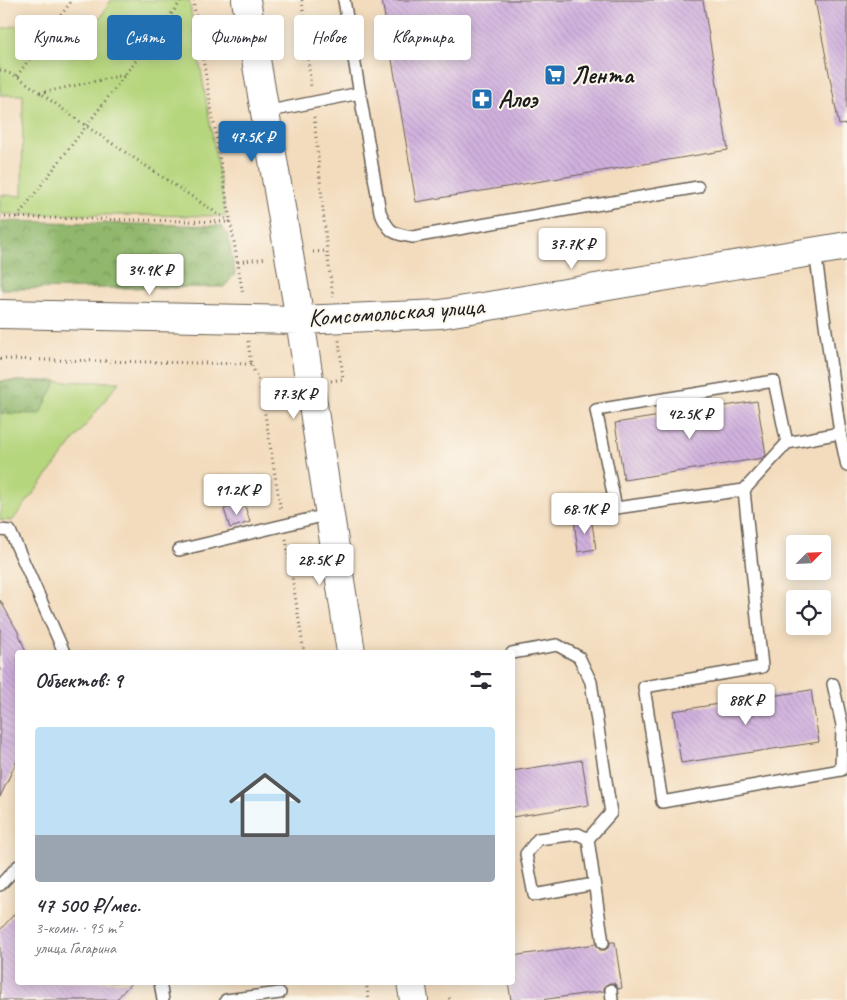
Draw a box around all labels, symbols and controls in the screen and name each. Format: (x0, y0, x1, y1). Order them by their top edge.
chip: Купить (15, 15, 97, 60)
chip: Снять (107, 15, 182, 60)
chip: Фильтры (192, 15, 284, 60)
chip: Новое (294, 15, 364, 60)
chip: Квартира (374, 15, 471, 60)
place label: Лента (571, 59, 636, 91)
supermarket icon: Лента (543, 63, 567, 87)
place label: Алоэ (498, 83, 539, 115)
pharmacy icon: Алоэ (470, 87, 494, 111)
pin: 47.5K ₽ (206, 120, 298, 163)
text: 47.5K ₽ (230, 127, 274, 147)
pin: 37.7K ₽ (526, 228, 618, 270)
text: 37.7K ₽ (550, 234, 594, 254)
pin: 34.9K ₽ (104, 254, 196, 296)
text: 34.9K ₽ (128, 260, 172, 280)
street label: Комсомольская улица (307, 290, 487, 334)
pin: 77.3K ₽ (248, 378, 340, 420)
text: 77.3K ₽ (272, 384, 316, 404)
pin: 42.5K ₽ (644, 398, 736, 440)
text: 42.5K ₽ (668, 404, 712, 424)
pin: 91.2K ₽ (191, 474, 283, 516)
text: 91.2K ₽ (215, 480, 259, 500)
pin: 68.1K ₽ (539, 492, 631, 535)
text: 68.1K ₽ (562, 499, 608, 519)
north arrow (786, 535, 831, 580)
map controls (786, 535, 831, 635)
pin: 28.5K ₽ (274, 544, 366, 586)
text: 28.5K ₽ (298, 550, 342, 570)
button: locate (786, 590, 831, 635)
icon: filters (467, 666, 495, 694)
text: Объектов: 9 (35, 667, 123, 693)
pin: 88K ₽ (711, 684, 781, 726)
text: 88K ₽ (729, 690, 763, 710)
icon: home (220, 760, 310, 850)
text: 47 500 ₽/мес. (35, 892, 140, 918)
text: 3-комн. · 95 m² (35, 918, 121, 938)
text: улица Гагарина (35, 938, 116, 958)

